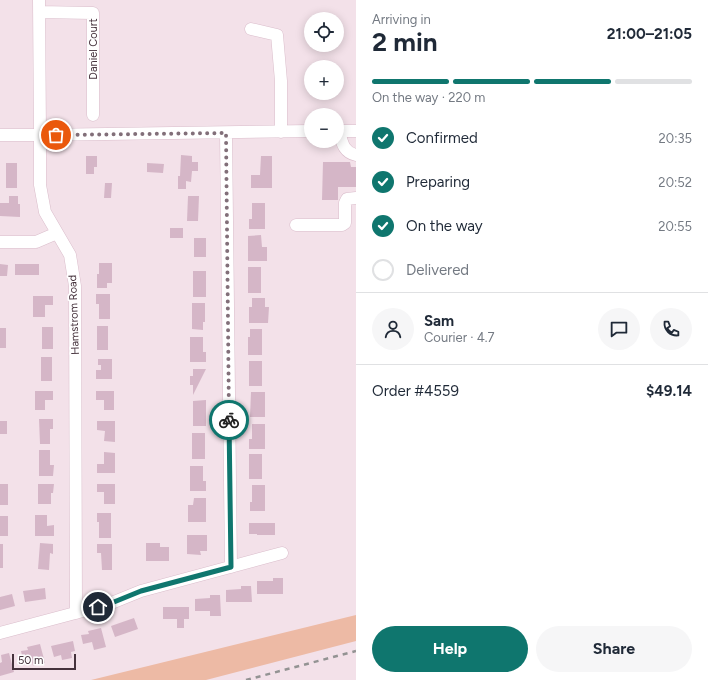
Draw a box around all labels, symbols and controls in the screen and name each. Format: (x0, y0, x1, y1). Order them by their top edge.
map controls (304, 12, 344, 148)
button: locate (304, 12, 344, 52)
text: Arriving in (372, 12, 431, 27)
street label: Daniel Court (87, 18, 100, 80)
text: 21:00–21:05 (607, 25, 692, 43)
text: 2 min (372, 26, 438, 58)
button: + (304, 60, 344, 100)
text: On the way · 220 m (372, 90, 485, 105)
button: − (304, 108, 344, 148)
pin (39, 118, 73, 152)
icon: bag (45, 124, 67, 146)
icon: check (372, 127, 394, 149)
text: Confirmed (406, 129, 478, 147)
text: 20:35 (659, 131, 692, 146)
icon: check (372, 171, 394, 193)
text: Preparing (406, 173, 470, 191)
text: 20:52 (658, 175, 692, 190)
icon: check (372, 215, 394, 237)
text: On the way (406, 217, 483, 235)
text: 20:55 (658, 219, 692, 234)
text: Delivered (406, 261, 469, 279)
street label: Hamstrom Road (66, 275, 82, 355)
button: person (372, 308, 414, 350)
button: chat (598, 308, 640, 350)
button: phone (650, 308, 692, 350)
text: Sam (424, 312, 454, 330)
text: Courier · 4.7 (424, 330, 495, 345)
text: Order #4559 (372, 382, 459, 400)
text: $49.14 (646, 382, 692, 400)
courier (209, 400, 249, 440)
icon: bike (218, 409, 240, 431)
pin (81, 590, 115, 624)
icon: home (87, 596, 109, 618)
button: Help (372, 626, 528, 672)
button: Share (536, 626, 692, 672)
scale bar (12, 652, 76, 671)
text: 50 m (18, 654, 43, 667)

